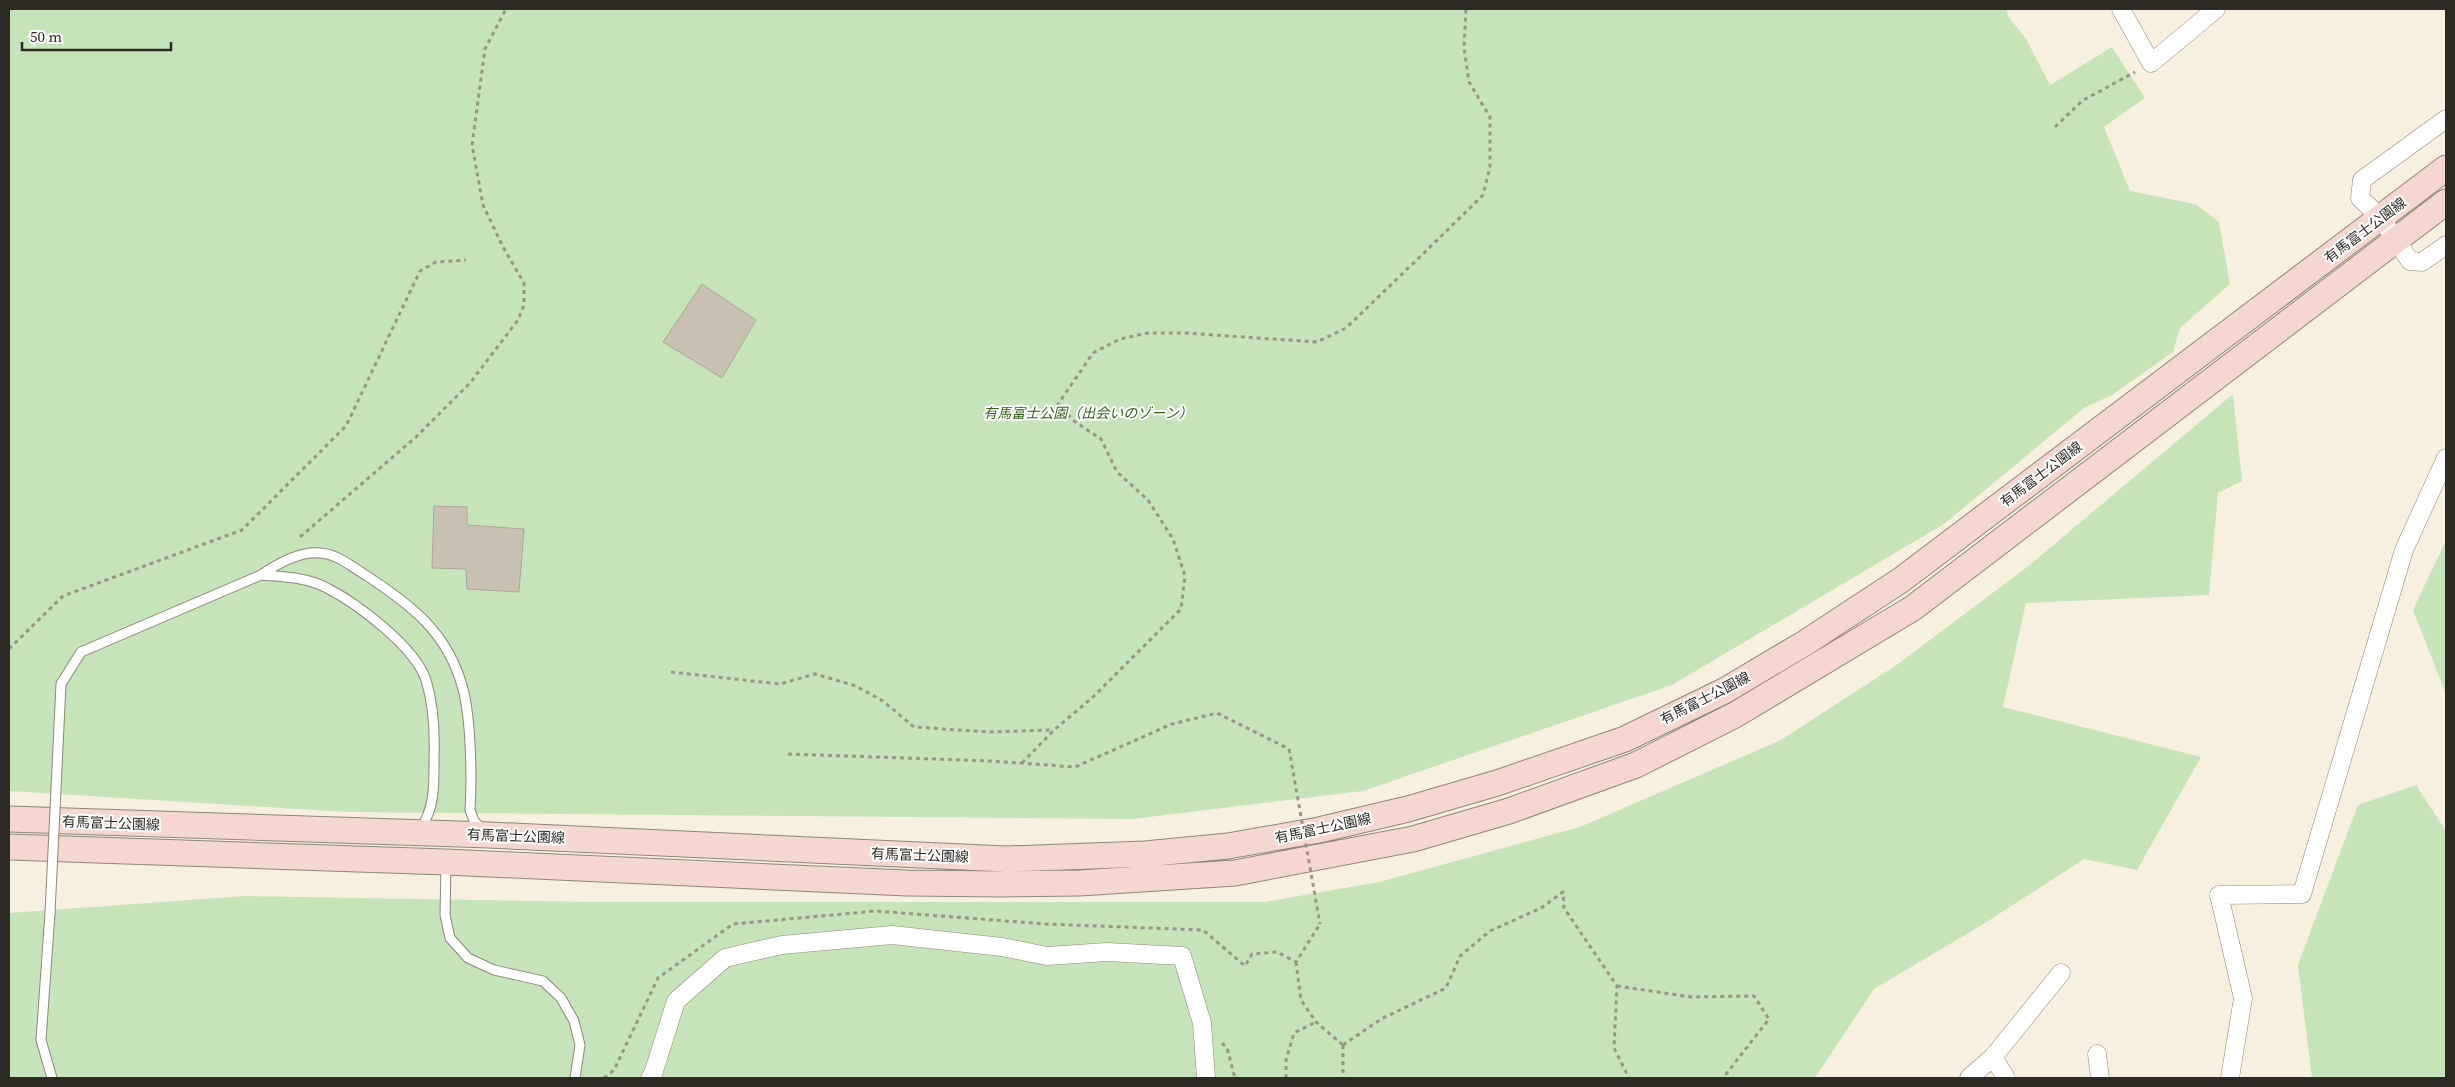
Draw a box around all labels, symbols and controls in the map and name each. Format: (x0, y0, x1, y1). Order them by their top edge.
scale bar (22, 20, 171, 52)
text: 50 m (30, 26, 62, 47)
street label: 有馬富士公園線 (2320, 193, 2410, 267)
park label: 有馬富士公園（出会いのゾーン） (983, 403, 1193, 423)
street label: 有馬富士公園線 (1996, 437, 2086, 511)
street label: 有馬富士公園線 (1657, 667, 1753, 729)
street label: 有馬富士公園線 (1273, 808, 1373, 848)
street label: 有馬富士公園線 (62, 811, 160, 835)
street label: 有馬富士公園線 (467, 824, 565, 848)
street label: 有馬富士公園線 (871, 843, 969, 867)

